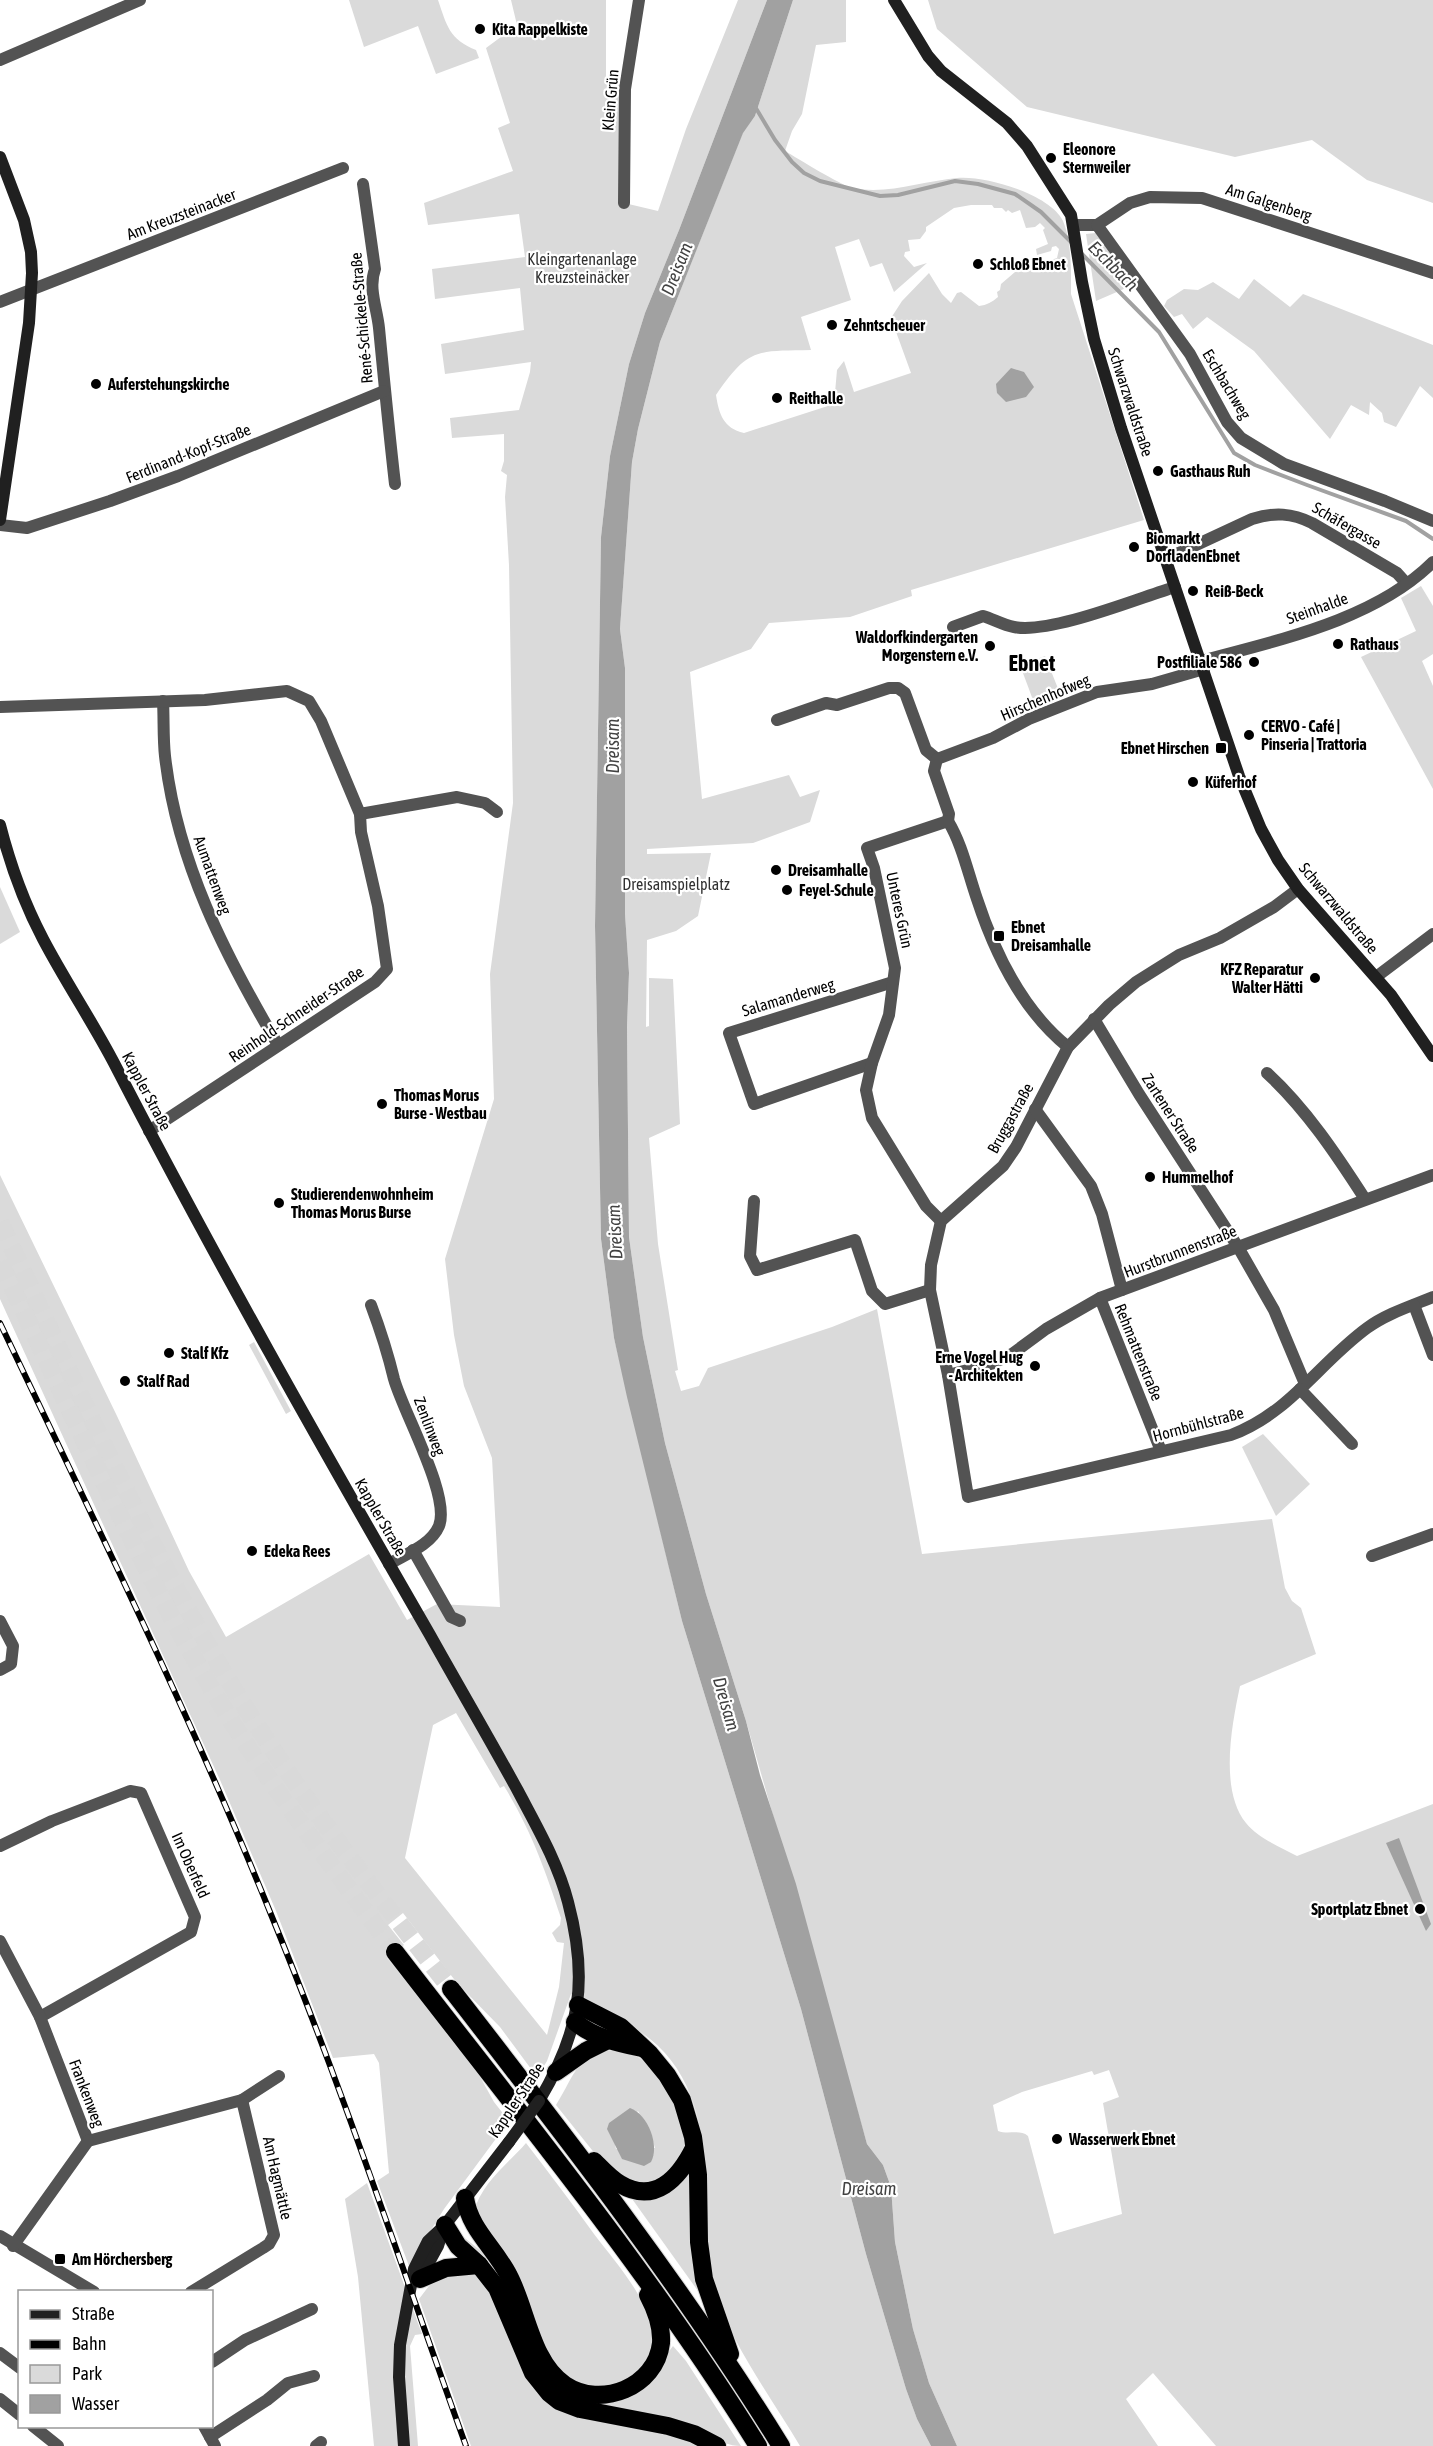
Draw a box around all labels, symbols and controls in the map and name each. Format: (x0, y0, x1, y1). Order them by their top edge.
place label: Kita Rappelkiste (492, 20, 588, 38)
marker: Kita Rappelkiste (473, 22, 487, 36)
street label: Klein Grün (598, 69, 622, 131)
place label: Eleonore Sternweiler (1063, 140, 1131, 176)
marker: Eleonore Sternweiler (1044, 151, 1058, 165)
street label: Am Galgenberg (1224, 180, 1314, 225)
street label: Am Kreuzsteinacker (124, 185, 239, 243)
water label: Eschbach (1084, 236, 1143, 295)
water label: Dreisam (657, 239, 697, 298)
park label: Kleingartenanlage Kreuzsteinäcker (527, 250, 637, 286)
street label: René-Schickele-Straße (346, 252, 376, 384)
place label: Schloß Ebnet (990, 255, 1066, 273)
marker: Schloß Ebnet (971, 257, 985, 271)
place label: Zehntscheuer (844, 316, 925, 334)
marker: Zehntscheuer (825, 318, 839, 332)
street label: Schwarzwaldstraße (1105, 345, 1157, 459)
street label: Eschbachweg (1198, 346, 1255, 423)
place label: Auferstehungskirche (107, 375, 229, 393)
marker: Auferstehungskirche (89, 377, 103, 391)
place label: Reithalle (789, 389, 843, 407)
marker: Reithalle (770, 391, 784, 405)
street label: Ferdinand-Kopf-Straße (123, 420, 253, 487)
place label: Gasthaus Ruh (1170, 462, 1251, 480)
marker: Gasthaus Ruh (1151, 464, 1165, 478)
street label: Schäfergasse (1309, 498, 1385, 553)
place label: Biomarkt DorfladenEbnet (1146, 529, 1240, 565)
marker: Biomarkt DorfladenEbnet (1127, 540, 1141, 554)
place label: Reiß-Beck (1205, 582, 1264, 600)
marker: Reiß-Beck (1186, 584, 1200, 598)
street label: Steinhalde (1284, 589, 1350, 627)
place label: Waldorfkindergarten Morgenstern e.V. (855, 628, 978, 664)
place label: Rathaus (1350, 635, 1399, 653)
marker: Rathaus (1331, 637, 1345, 651)
marker: Waldorfkindergarten Morgenstern e.V. (983, 639, 997, 653)
district label: Ebnet (1009, 650, 1056, 676)
place label: Postfiliale 586 (1157, 653, 1242, 671)
marker: Postfiliale 586 (1247, 655, 1261, 669)
street label: Hirschenhofweg (998, 670, 1093, 725)
place label: CERVO - Café | Pinseria | Trattoria (1261, 717, 1367, 753)
water label: Dreisam (602, 719, 623, 773)
marker: CERVO - Café | Pinseria | Trattoria (1242, 728, 1256, 742)
place label: Ebnet Hirschen (1121, 739, 1209, 757)
marker: Ebnet Hirschen (1214, 741, 1228, 755)
place label: Küferhof (1205, 773, 1257, 791)
marker: Küferhof (1186, 775, 1200, 789)
street label: Aumattenweg (190, 833, 236, 917)
street label: Schwarzwaldstraße (1296, 859, 1382, 957)
place label: Dreisamhalle (788, 861, 868, 879)
marker: Dreisamhalle (769, 863, 783, 877)
street label: Unteres Grün (883, 870, 917, 950)
park label: Dreisamspielplatz (622, 875, 730, 894)
place label: Feyel-Schule (799, 881, 874, 899)
marker: Feyel-Schule (780, 883, 794, 897)
place label: Ebnet Dreisamhalle (1011, 918, 1091, 954)
marker: Ebnet Dreisamhalle (992, 929, 1006, 943)
place label: KFZ Reparatur Walter Hätti (1220, 960, 1303, 996)
street label: Reinhold-Schneider-Straße (225, 962, 367, 1066)
marker: KFZ Reparatur Walter Hätti (1308, 971, 1322, 985)
street label: Salamanderweg (740, 974, 837, 1021)
street label: Kappler Straße (118, 1049, 175, 1134)
street label: Zartener Straße (1139, 1070, 1203, 1156)
street label: Bruggastraße (983, 1080, 1038, 1157)
place label: Thomas Morus Burse - Westbau (394, 1086, 487, 1122)
marker: Thomas Morus Burse - Westbau (375, 1097, 389, 1111)
place label: Hummelhof (1162, 1168, 1234, 1186)
marker: Hummelhof (1143, 1170, 1157, 1184)
place label: Studierendenwohnheim Thomas Morus Burse (291, 1185, 434, 1221)
marker: Studierendenwohnheim Thomas Morus Burse (272, 1196, 286, 1210)
water label: Dreisam (603, 1204, 626, 1260)
street label: Hurstbrunnenstraße (1121, 1221, 1239, 1281)
street label: Rehmattenstraße (1111, 1301, 1167, 1403)
place label: Stalf Kfz (181, 1344, 229, 1362)
marker: Stalf Kfz (162, 1346, 176, 1360)
place label: Erne Vogel Hug - Architekten (935, 1348, 1023, 1384)
marker: Erne Vogel Hug - Architekten (1028, 1359, 1042, 1373)
place label: Stalf Rad (137, 1372, 190, 1390)
marker: Stalf Rad (118, 1374, 132, 1388)
street label: Zenlinweg (410, 1394, 449, 1458)
street label: Hornbühlstraße (1151, 1403, 1245, 1445)
street label: Kappler Straße (351, 1475, 410, 1559)
place label: Edeka Rees (264, 1542, 331, 1560)
marker: Edeka Rees (245, 1544, 259, 1558)
water label: Dreisam (709, 1675, 744, 1733)
street label: Im Oberfeld (169, 1829, 213, 1901)
place label: Sportplatz Ebnet (1311, 1900, 1408, 1918)
marker: Sportplatz Ebnet (1413, 1902, 1427, 1916)
street label: Frankenweg (65, 2057, 108, 2130)
street label: Kappler Straße (484, 2059, 548, 2141)
place label: Wasserwerk Ebnet (1068, 2130, 1176, 2148)
marker: Wasserwerk Ebnet (1050, 2132, 1064, 2146)
street label: Am Hagmättle (259, 2135, 296, 2222)
water label: Dreisam (842, 2178, 896, 2199)
place label: Am Hörchersberg (71, 2250, 172, 2268)
marker: Am Hörchersberg (53, 2252, 67, 2266)
legend (18, 2290, 213, 2428)
text: Straße (72, 2303, 115, 2324)
text: Bahn (72, 2333, 106, 2354)
text: Park (72, 2363, 102, 2384)
text: Wasser (72, 2393, 120, 2414)

